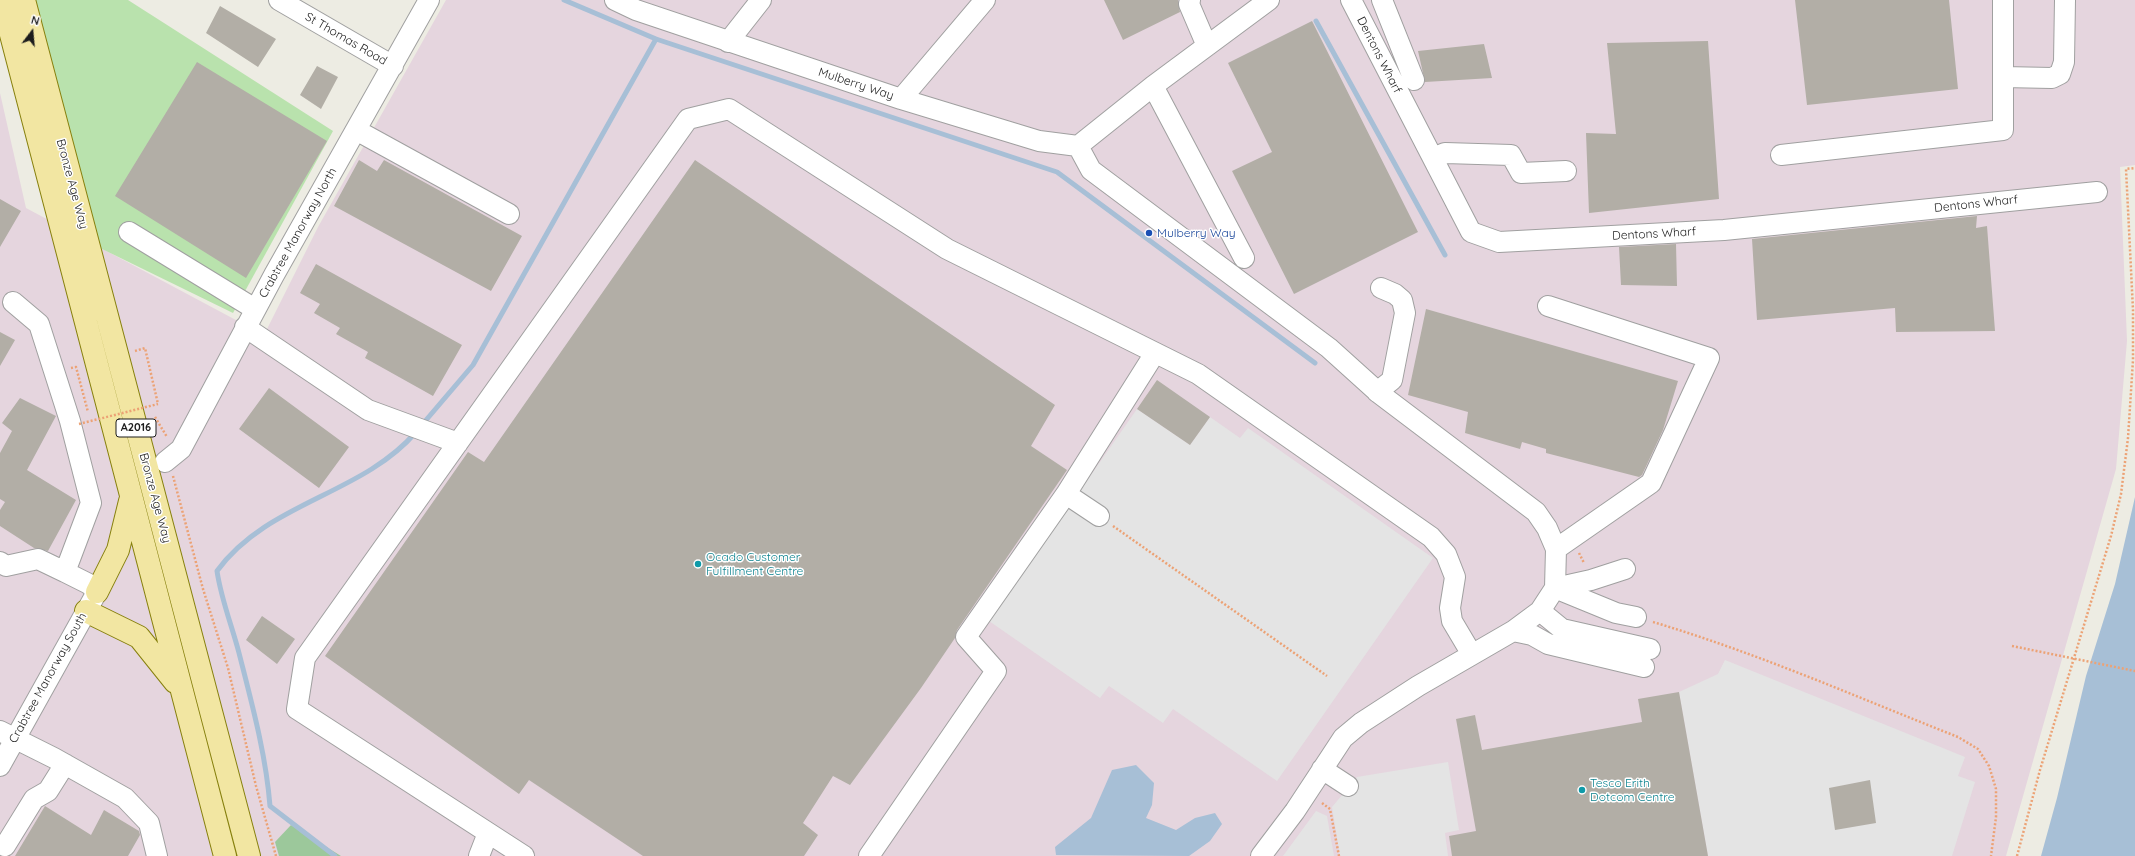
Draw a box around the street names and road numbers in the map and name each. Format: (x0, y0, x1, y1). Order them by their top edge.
street label: St Thomas Road (302, 10, 390, 68)
street label: Dentons Wharf (1353, 14, 1405, 96)
street label: Mulberry Way (816, 65, 896, 103)
street label: Bronze Age Way (53, 137, 91, 231)
street label: Crabtree Manorway North (256, 165, 340, 301)
street label: Dentons Wharf (1933, 192, 2019, 216)
street label: Dentons Wharf (1612, 225, 1696, 243)
road number: A2016 (116, 419, 156, 437)
street label: Bronze Age Way (136, 451, 174, 545)
street label: Crabtree Manorway South (6, 610, 90, 746)

